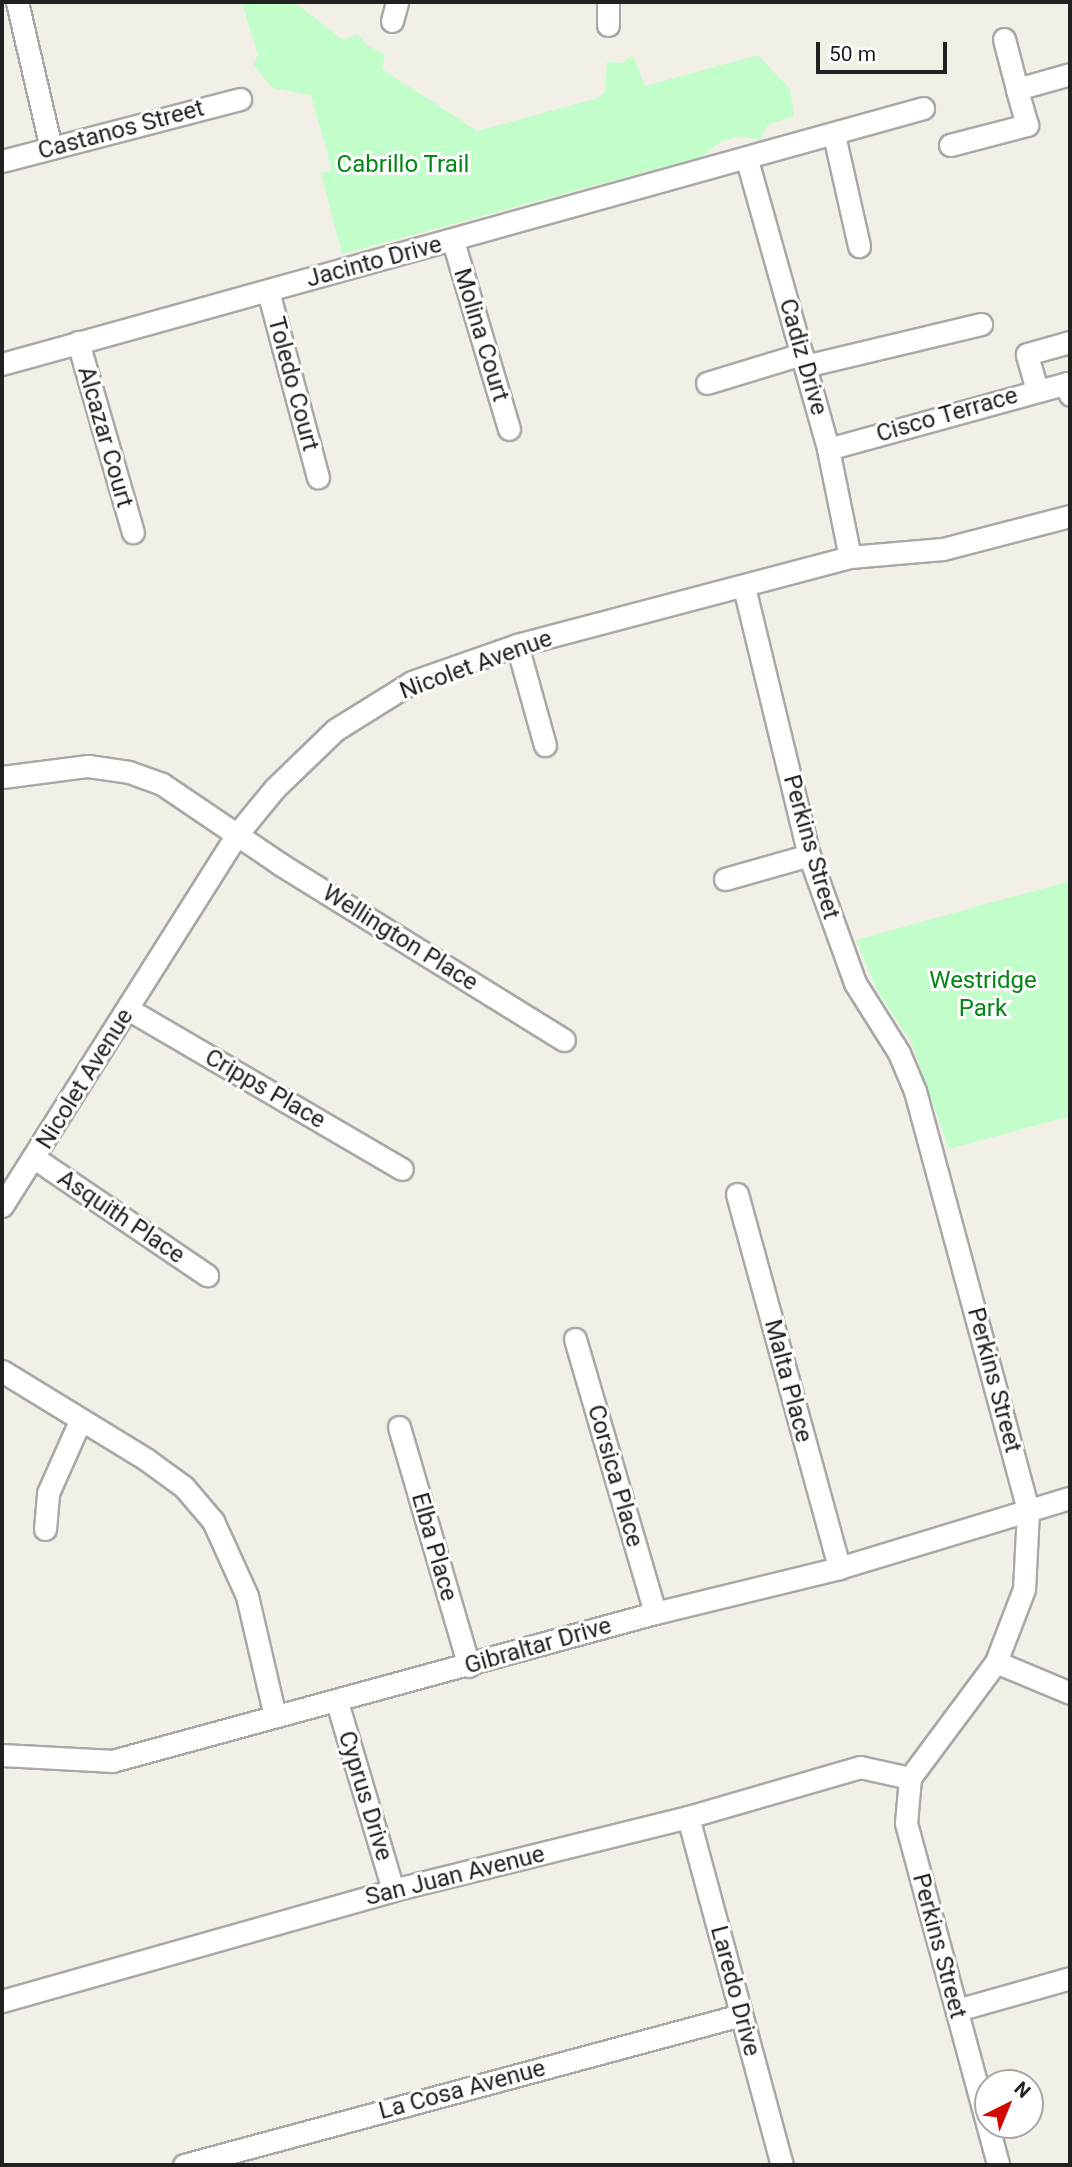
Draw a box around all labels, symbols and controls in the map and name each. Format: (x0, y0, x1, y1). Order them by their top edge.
scale bar (820, 28, 951, 72)
text: 50 m (829, 42, 876, 66)
street label: Castanos Street (35, 94, 207, 166)
park label: Cabrillo Trail (336, 151, 470, 179)
street label: Jacinto Drive (303, 230, 445, 294)
street label: Molina Court (447, 265, 515, 405)
street label: Cadiz Drive (773, 295, 833, 419)
street label: Toledo Court (261, 314, 325, 454)
street label: Alcazar Court (71, 363, 139, 511)
street label: Cisco Terrace (873, 381, 1021, 449)
street label: Nicolet Avenue (396, 624, 556, 706)
street label: Perkins Street (777, 772, 845, 922)
street label: Wellington Place (317, 879, 483, 997)
park label: Westridge Park (929, 967, 1037, 1023)
street label: Nicolet Avenue (30, 1004, 140, 1154)
street label: Cripps Place (200, 1043, 330, 1135)
street label: Asquith Place (52, 1164, 190, 1270)
street label: Perkins Street (961, 1304, 1027, 1456)
street label: Malta Place (758, 1316, 818, 1446)
street label: Corsica Place (581, 1402, 649, 1550)
street label: Elba Place (405, 1490, 463, 1604)
street label: Gibraltar Drive (461, 1611, 615, 1681)
street label: Cyprus Drive (332, 1728, 398, 1864)
street label: San Juan Avenue (362, 1840, 548, 1912)
street label: Perkins Street (906, 1870, 972, 2022)
street label: Laredo Drive (704, 1923, 766, 2059)
street label: La Cosa Avenue (376, 2054, 548, 2126)
north arrow (974, 2069, 1044, 2139)
text: N (1010, 2077, 1035, 2103)

